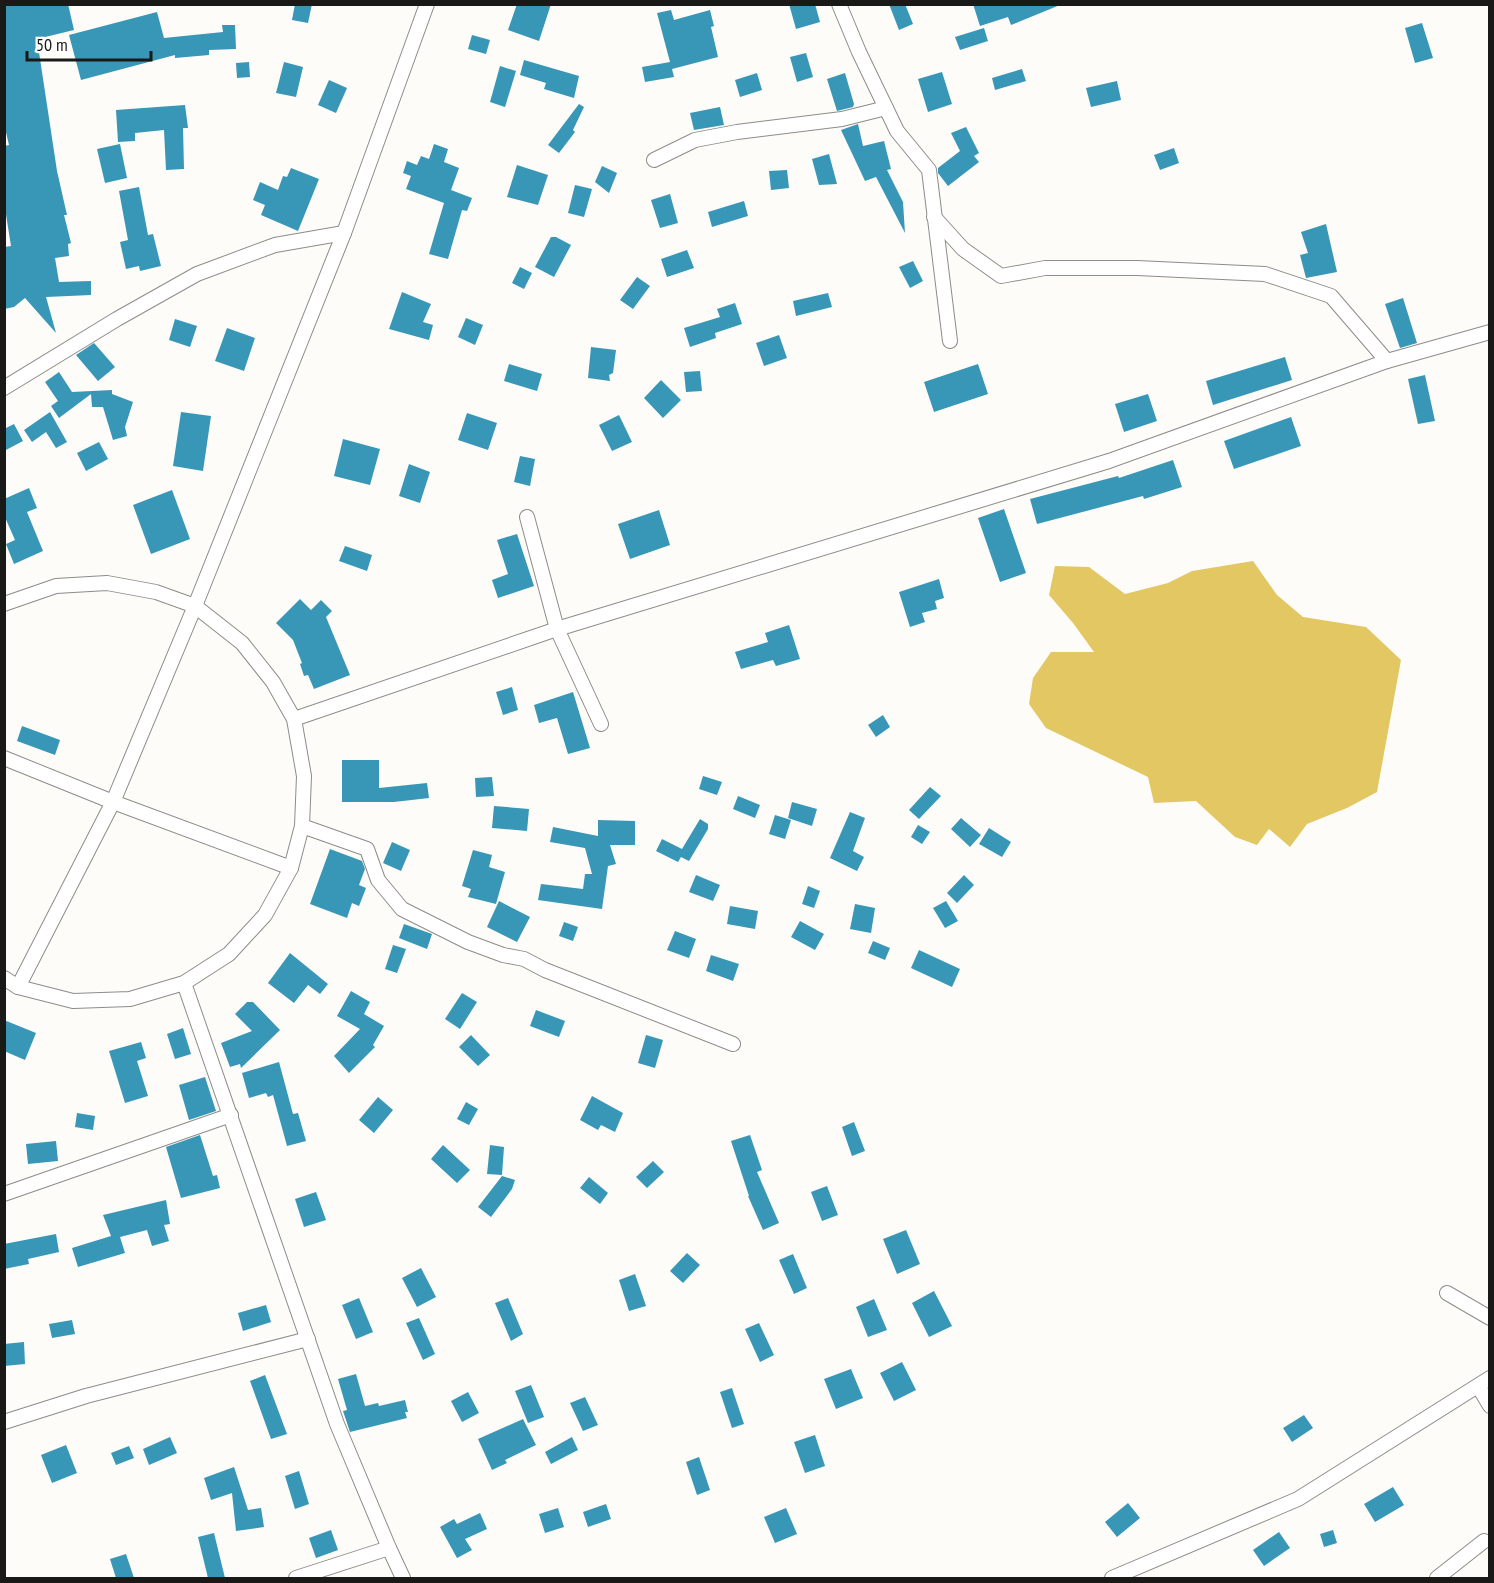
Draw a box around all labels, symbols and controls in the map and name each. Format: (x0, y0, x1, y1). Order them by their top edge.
scale bar (27, 24, 152, 62)
text: 50 m (36, 33, 68, 56)

